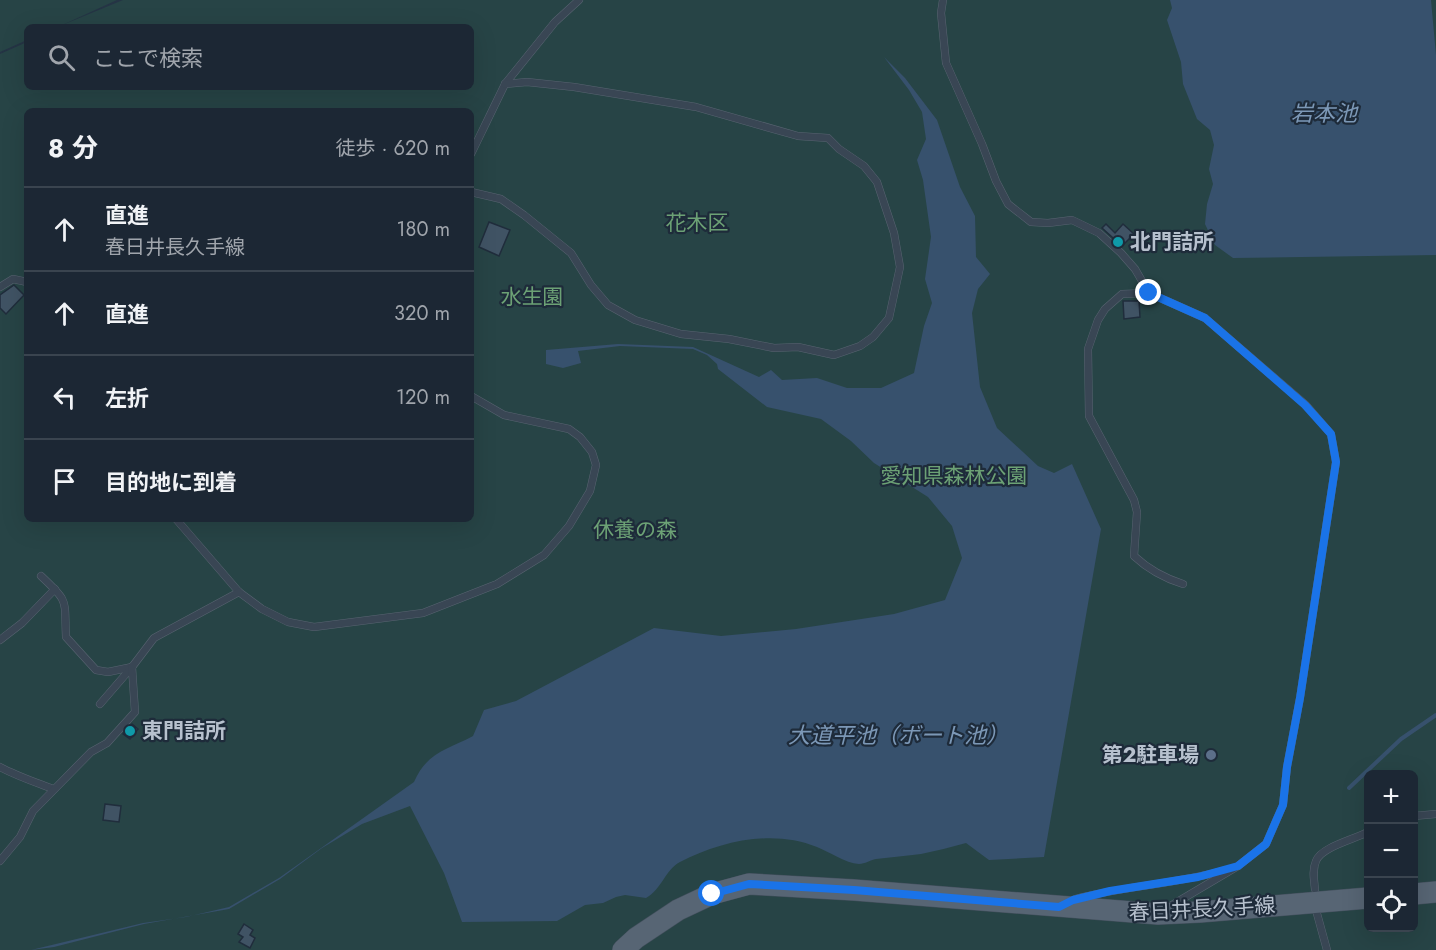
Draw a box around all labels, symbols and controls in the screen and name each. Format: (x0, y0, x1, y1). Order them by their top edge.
search box (24, 24, 474, 90)
icon: search (45, 41, 78, 74)
text: ここで検索 (93, 42, 203, 74)
water label: 岩本池 (1291, 97, 1359, 129)
text: 8 分 (48, 129, 98, 167)
text: 徒歩 · 620 m (336, 134, 450, 163)
text: 直進 (105, 199, 149, 231)
park label: 花木区 (666, 208, 729, 238)
icon: ahead (48, 213, 81, 246)
text: 180 m (396, 215, 450, 244)
place label: 北門詰所 (1130, 227, 1214, 257)
text: 春日井長久手線 (105, 233, 245, 262)
marker: 北門詰所 (1111, 235, 1125, 249)
route end (1135, 279, 1161, 305)
park label: 水生園 (501, 282, 564, 312)
icon: ahead (48, 297, 81, 330)
text: 直進 (105, 298, 149, 330)
text: 320 m (394, 299, 450, 328)
icon: left (48, 381, 81, 414)
text: 左折 (105, 382, 149, 414)
text: 120 m (396, 383, 450, 412)
park label: 愛知県森林公園 (881, 461, 1028, 491)
icon: arrive (48, 465, 81, 498)
text: 目的地に到着 (105, 466, 237, 498)
park label: 休養の森 (593, 515, 677, 545)
place label: 東門詰所 (142, 716, 226, 746)
water label: 大道平池（ボート池） (788, 719, 1008, 751)
marker: 東門詰所 (123, 724, 137, 738)
place label: 第２駐車場 (1102, 740, 1199, 770)
marker: 第２駐車場 (1204, 748, 1218, 762)
map controls (1364, 770, 1418, 932)
button: + (1364, 770, 1418, 824)
button: − (1364, 824, 1418, 878)
button: locate (1364, 878, 1418, 932)
route start (698, 880, 724, 906)
street label: 春日井長久手線 (1128, 890, 1276, 928)

